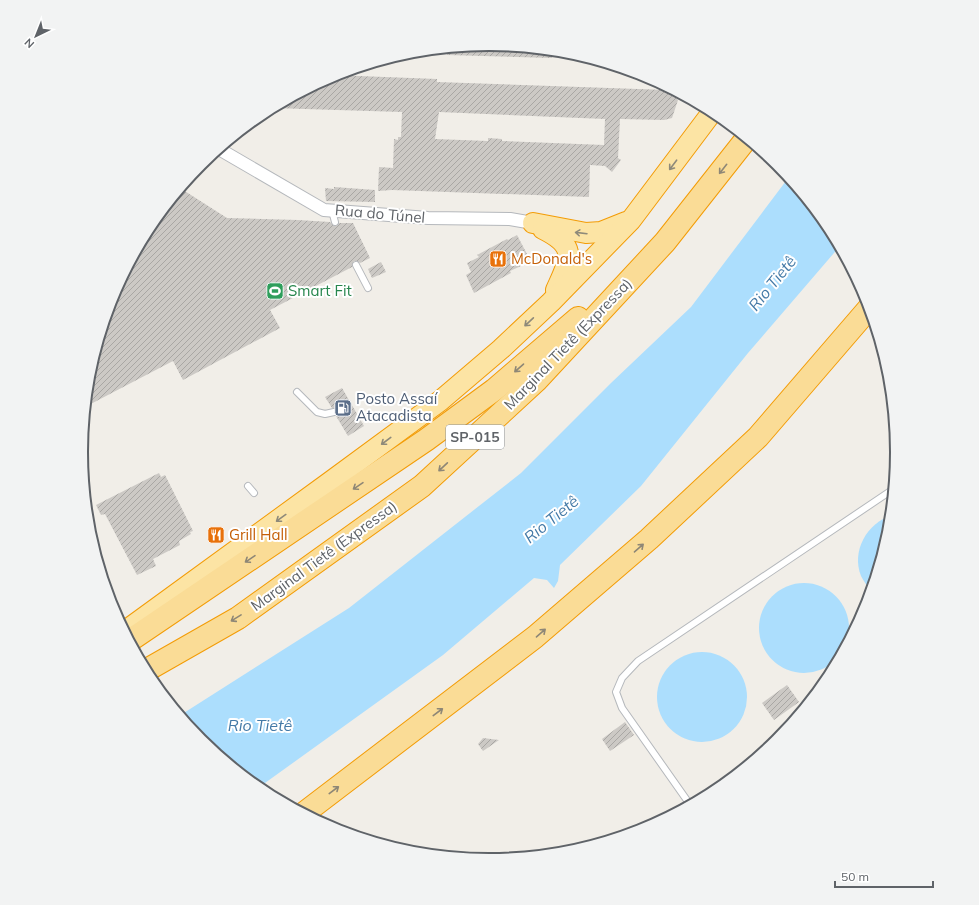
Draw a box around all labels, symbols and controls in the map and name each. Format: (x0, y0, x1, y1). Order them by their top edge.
north arrow (16, 16, 56, 56)
text: N (21, 35, 37, 51)
one-way arrow (669, 159, 677, 170)
one-way arrow (719, 163, 727, 174)
street label: Rua do Túnel (334, 200, 426, 227)
one-way arrow (575, 229, 588, 236)
restaurant icon: McDonald's (488, 249, 508, 269)
place label: McDonald's (511, 249, 592, 268)
water label: Rio Tietê (744, 251, 800, 314)
street label: Marginal Tietê (Expressa) (500, 274, 636, 414)
sports icon: Smart Fit (265, 281, 285, 301)
place label: Smart Fit (288, 281, 352, 300)
one-way arrow (524, 318, 534, 327)
one-way arrow (514, 364, 525, 373)
place label: Posto Assaí Atacadista (356, 389, 439, 425)
fuel station icon: Posto Assaí Atacadista (333, 398, 353, 418)
road number: SP-015 (446, 425, 504, 449)
one-way arrow (380, 437, 391, 445)
one-way arrow (437, 462, 448, 471)
one-way arrow (353, 482, 364, 490)
water label: Rio Tietê (520, 491, 583, 547)
street label: Marginal Tietê (Expressa) (247, 496, 400, 615)
one-way arrow (276, 514, 287, 522)
restaurant icon: Grill Hall (206, 525, 226, 545)
place label: Grill Hall (229, 525, 288, 544)
one-way arrow (634, 543, 645, 552)
one-way arrow (245, 555, 256, 563)
one-way arrow (231, 614, 242, 623)
one-way arrow (536, 628, 546, 637)
one-way arrow (432, 707, 443, 716)
water label: Rio Tietê (228, 715, 293, 735)
one-way arrow (329, 786, 340, 795)
scale bar (835, 863, 933, 889)
text: 50 m (841, 869, 869, 884)

